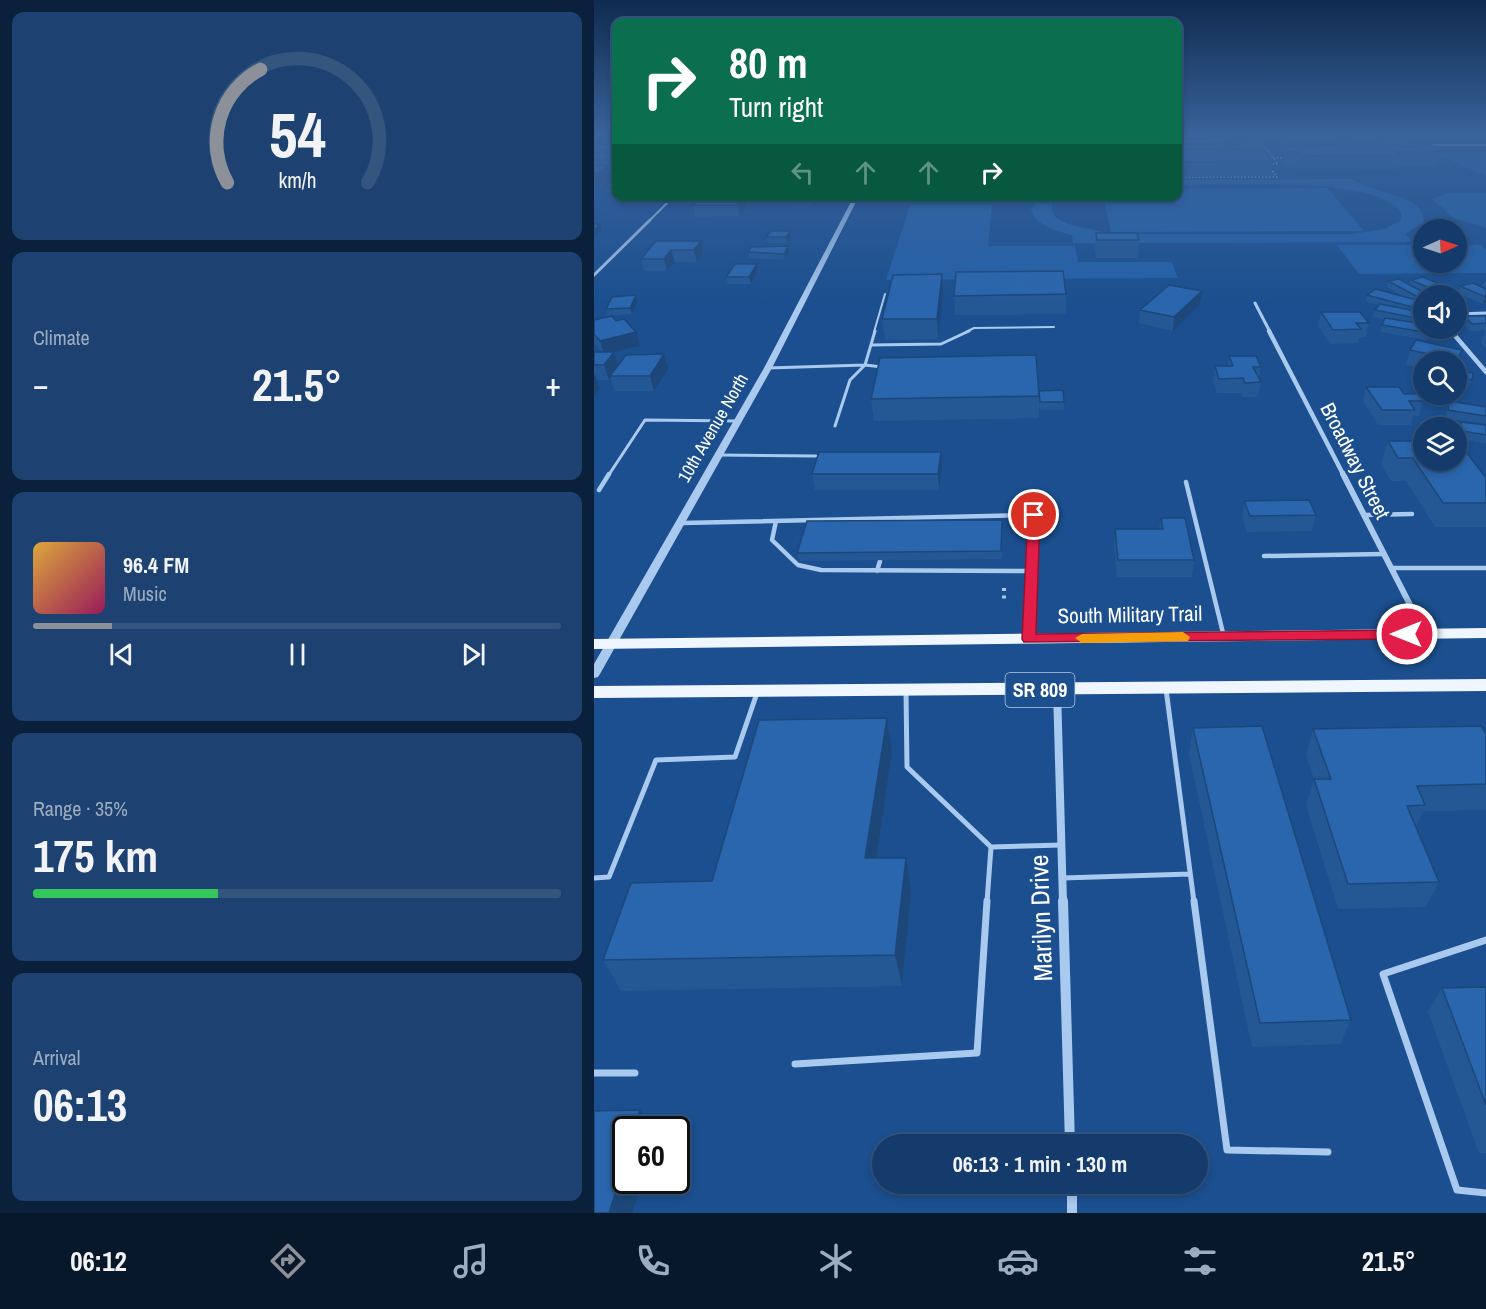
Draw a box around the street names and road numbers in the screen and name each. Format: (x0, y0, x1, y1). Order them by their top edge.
street label: 10th Avenue North (671, 369, 754, 487)
street label: Broadway Street (1314, 397, 1397, 524)
street label: South Military Trail (1057, 599, 1203, 630)
road number: SR 809 (1006, 673, 1074, 707)
street label: Marilyn Drive (1021, 854, 1060, 982)

